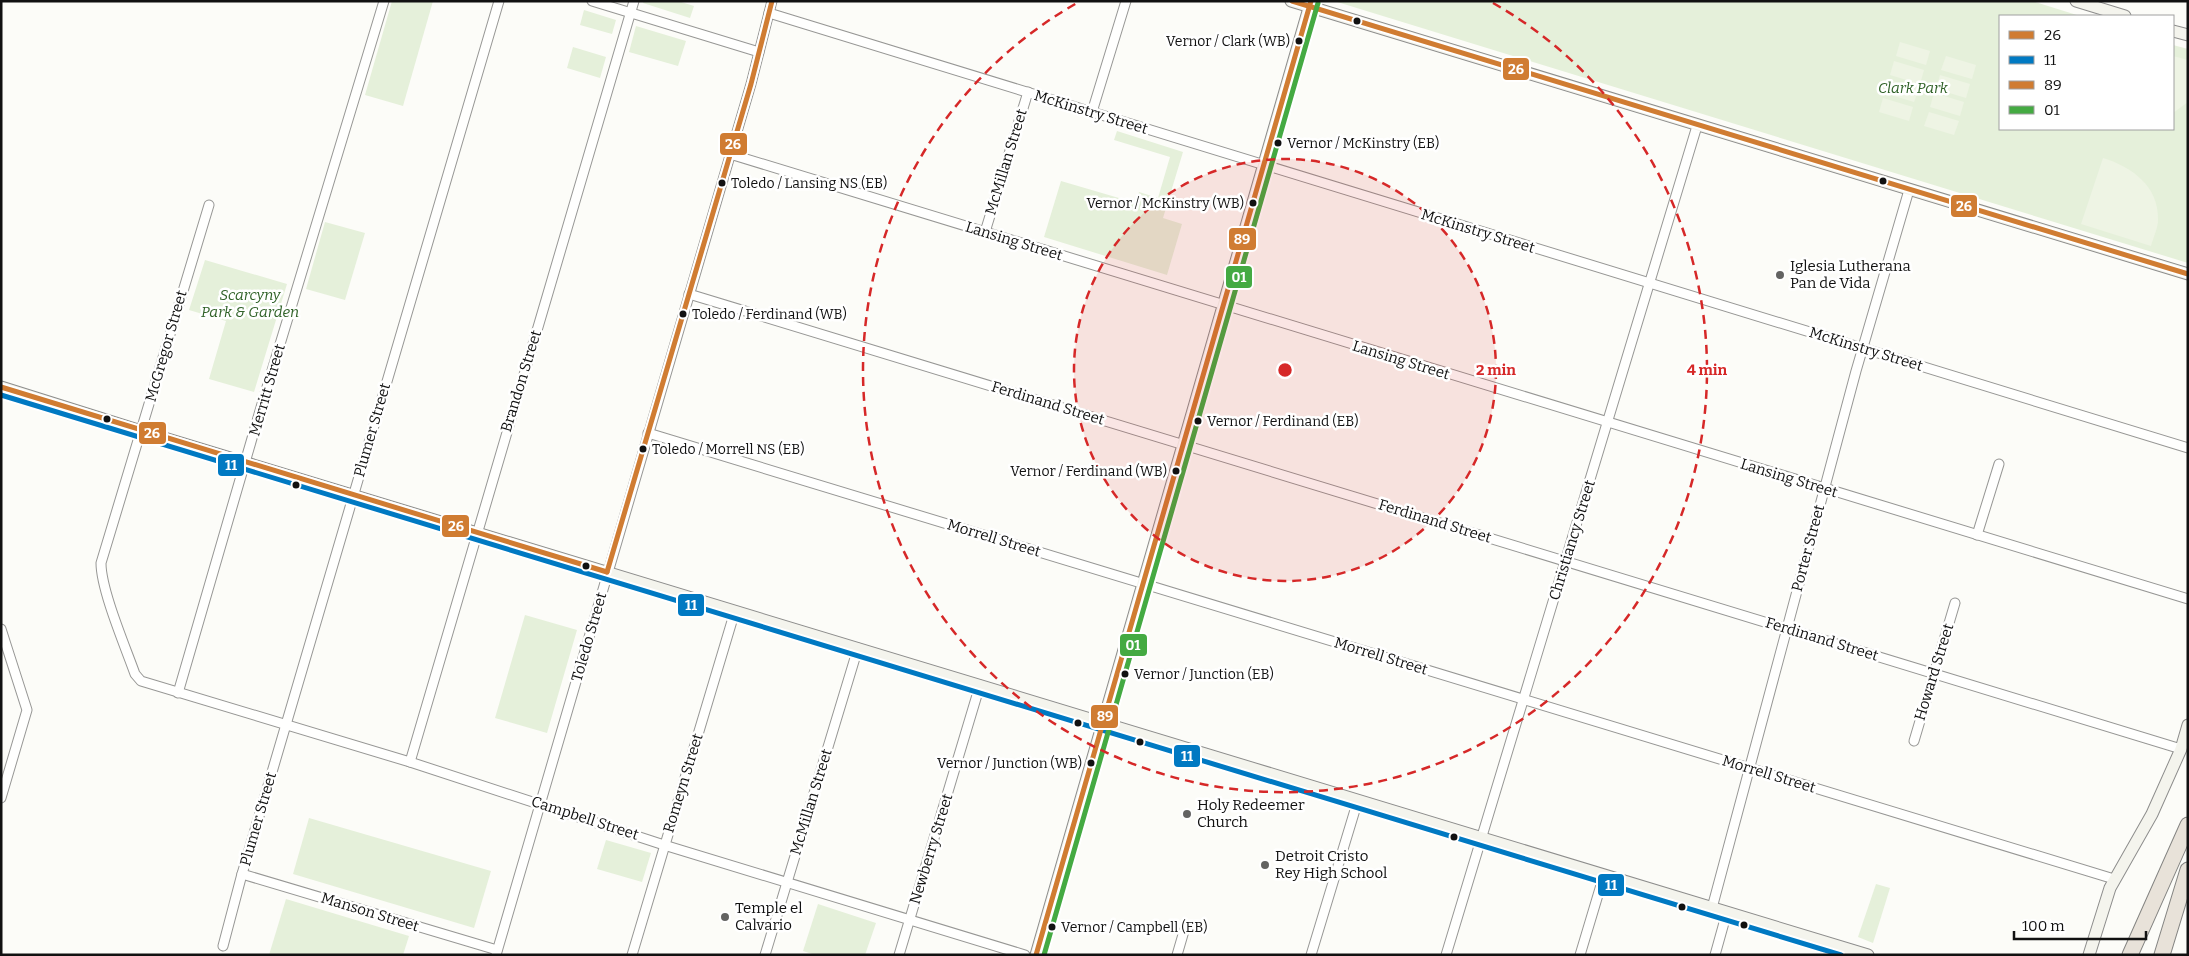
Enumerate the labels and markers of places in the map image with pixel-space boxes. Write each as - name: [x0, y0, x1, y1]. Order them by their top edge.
- unlabelled marker: [1352, 16, 1362, 26]
- place label: Vernor / Clark (WB): [1166, 33, 1290, 50]
- marker: Vernor / Clark (WB): [1294, 36, 1304, 46]
- place label: Vernor / McKinstry (EB): [1287, 135, 1439, 152]
- marker: Vernor / McKinstry (EB): [1273, 138, 1283, 148]
- place label: Toledo / Lansing NS (EB): [731, 175, 887, 192]
- unlabelled marker: [1878, 176, 1888, 186]
- marker: Toledo / Lansing NS (EB): [717, 178, 727, 188]
- place label: Vernor / McKinstry (WB): [1086, 195, 1244, 212]
- marker: Vernor / McKinstry (WB): [1248, 198, 1258, 208]
- place label: Iglesia Lutherana Pan de Vida: [1790, 257, 1911, 292]
- marker: Iglesia Lutherana Pan de Vida: [1774, 269, 1786, 281]
- place label: Toledo / Ferdinand (WB): [692, 306, 847, 323]
- marker: Toledo / Ferdinand (WB): [678, 309, 688, 319]
- centre of rings: [1276, 361, 1294, 379]
- place label: Vernor / Ferdinand (EB): [1207, 413, 1359, 430]
- unlabelled marker: [102, 414, 112, 424]
- marker: Vernor / Ferdinand (EB): [1193, 416, 1203, 426]
- place label: Toledo / Morrell NS (EB): [652, 441, 805, 458]
- marker: Toledo / Morrell NS (EB): [638, 444, 648, 454]
- place label: Vernor / Ferdinand (WB): [1010, 463, 1167, 480]
- marker: Vernor / Ferdinand (WB): [1171, 466, 1181, 476]
- unlabelled marker: [291, 480, 301, 490]
- unlabelled marker: [581, 561, 591, 571]
- place label: Vernor / Junction (EB): [1134, 666, 1274, 683]
- marker: Vernor / Junction (EB): [1120, 669, 1130, 679]
- unlabelled marker: [1073, 718, 1083, 728]
- unlabelled marker: [1135, 737, 1145, 747]
- place label: Vernor / Junction (WB): [937, 755, 1082, 772]
- marker: Vernor / Junction (WB): [1086, 758, 1096, 768]
- place label: Holy Redeemer Church: [1197, 796, 1305, 831]
- marker: Holy Redeemer Church: [1181, 808, 1193, 820]
- unlabelled marker: [1449, 832, 1459, 842]
- place label: Detroit Cristo Rey High School: [1275, 847, 1387, 882]
- marker: Detroit Cristo Rey High School: [1259, 859, 1271, 871]
- place label: Temple el Calvario: [735, 899, 803, 934]
- unlabelled marker: [1677, 902, 1687, 912]
- marker: Temple el Calvario: [719, 911, 731, 923]
- place label: Vernor / Campbell (EB): [1061, 919, 1208, 936]
- unlabelled marker: [1739, 920, 1749, 930]
- marker: Vernor / Campbell (EB): [1047, 922, 1057, 932]

